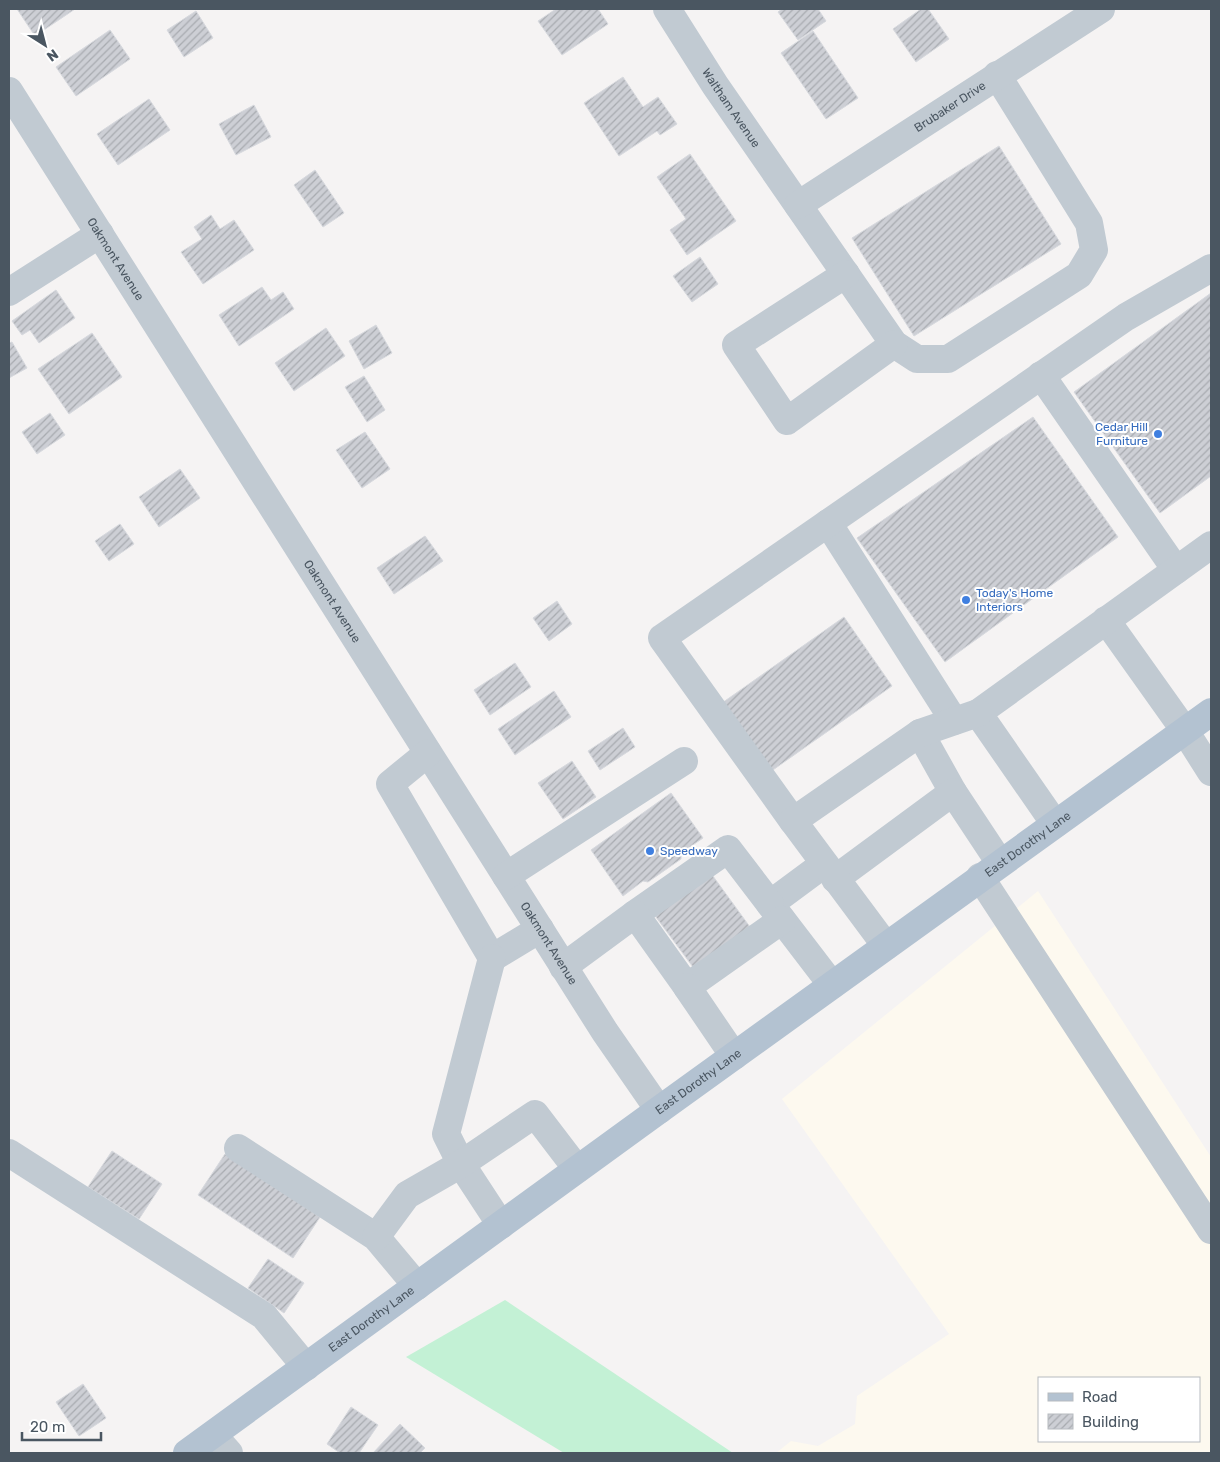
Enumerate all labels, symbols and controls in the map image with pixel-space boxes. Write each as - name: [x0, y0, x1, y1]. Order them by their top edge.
- north arrow: [20, 20, 70, 70]
- text: N: [43, 45, 61, 65]
- street label: Waltham Avenue: [699, 66, 763, 151]
- street label: Brubaker Drive: [912, 78, 989, 135]
- street label: Oakmont Avenue: [84, 215, 147, 303]
- place label: Cedar Hill Furniture: [1095, 420, 1148, 448]
- marker: Cedar Hill Furniture: [1152, 428, 1164, 440]
- street label: Oakmont Avenue: [301, 557, 364, 645]
- place label: Today's Home Interiors: [976, 586, 1053, 614]
- marker: Today's Home Interiors: [960, 594, 972, 606]
- street label: East Dorothy Lane: [982, 808, 1074, 880]
- place label: Speedway: [660, 844, 718, 858]
- marker: Speedway: [644, 845, 656, 857]
- street label: Oakmont Avenue: [518, 899, 580, 988]
- street label: East Dorothy Lane: [653, 1046, 744, 1117]
- street label: East Dorothy Lane: [326, 1283, 417, 1355]
- legend: [1038, 1377, 1200, 1442]
- text: Road: [1082, 1388, 1118, 1406]
- scale bar: [22, 1410, 101, 1442]
- text: Building: [1082, 1413, 1139, 1431]
- text: 20 m: [30, 1418, 65, 1436]

